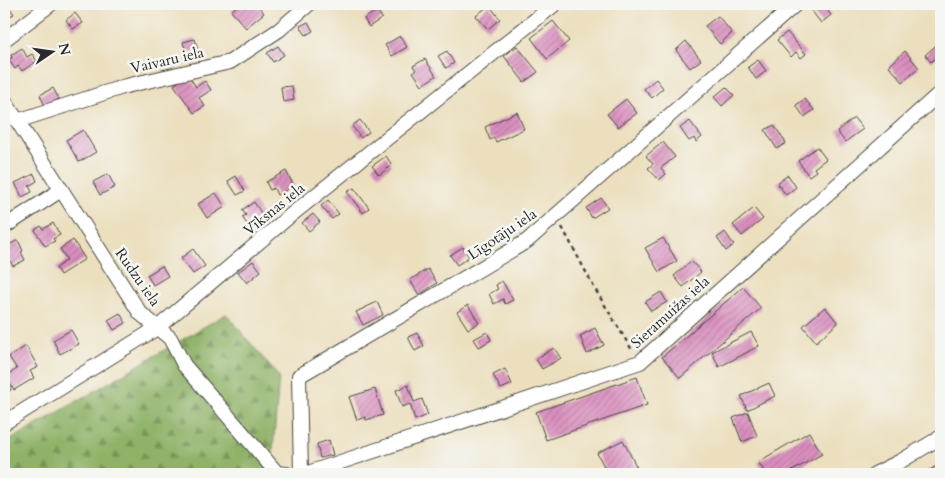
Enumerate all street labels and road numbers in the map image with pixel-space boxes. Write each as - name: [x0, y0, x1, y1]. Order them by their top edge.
- street label: Vaivaru iela: [128, 42, 206, 78]
- street label: Vīksnas iela: [239, 178, 309, 240]
- street label: Līgotāju iela: [464, 203, 541, 264]
- street label: Rudzu iela: [111, 244, 166, 311]
- street label: Sieramuižas iela: [626, 271, 714, 353]

